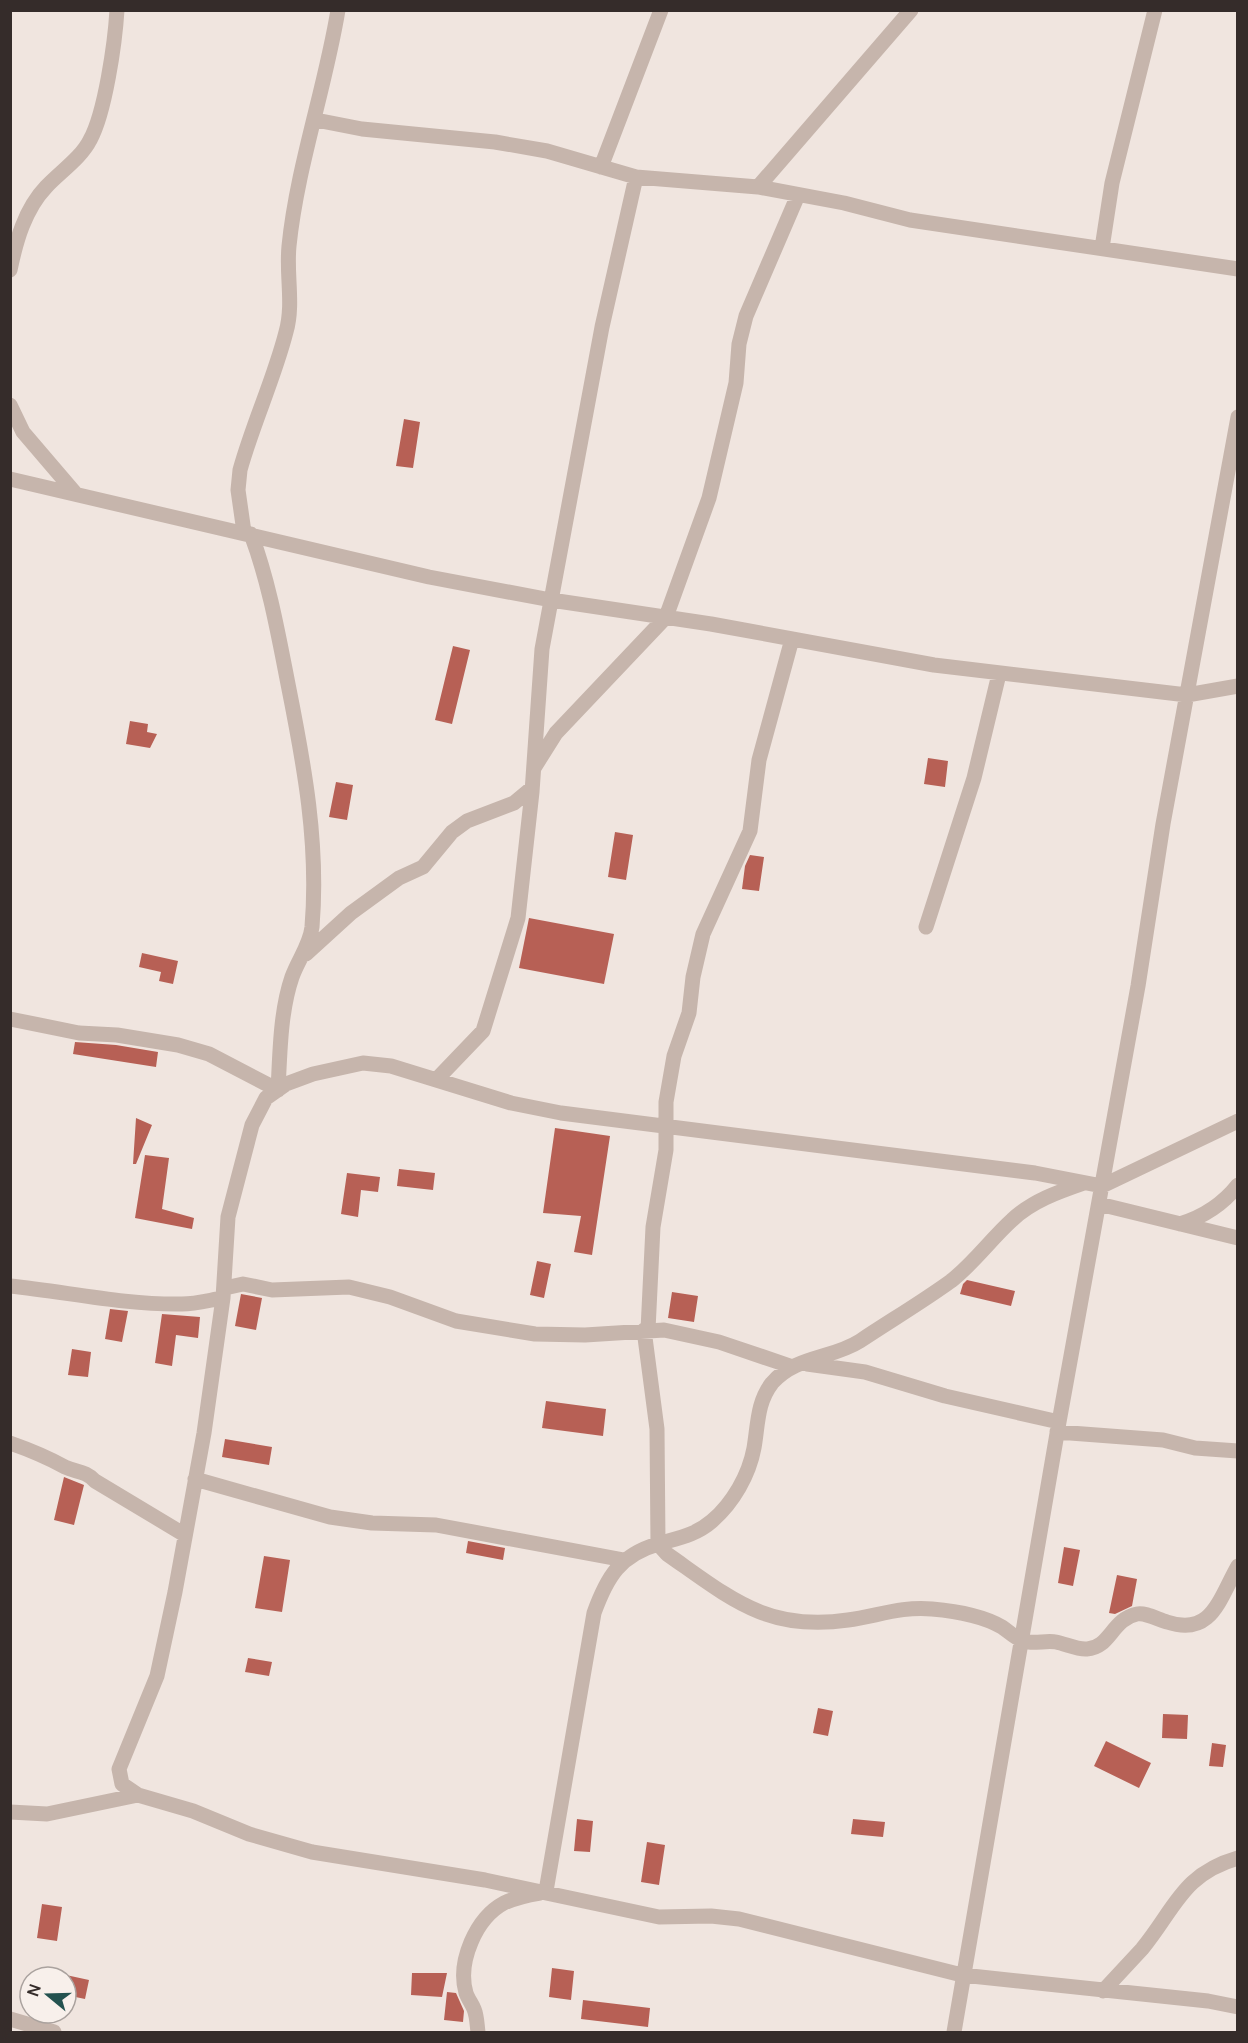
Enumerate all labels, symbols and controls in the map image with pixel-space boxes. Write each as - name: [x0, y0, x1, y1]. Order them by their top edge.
- north arrow: [18, 1965, 78, 2025]
- text: N: [22, 1981, 46, 1999]

